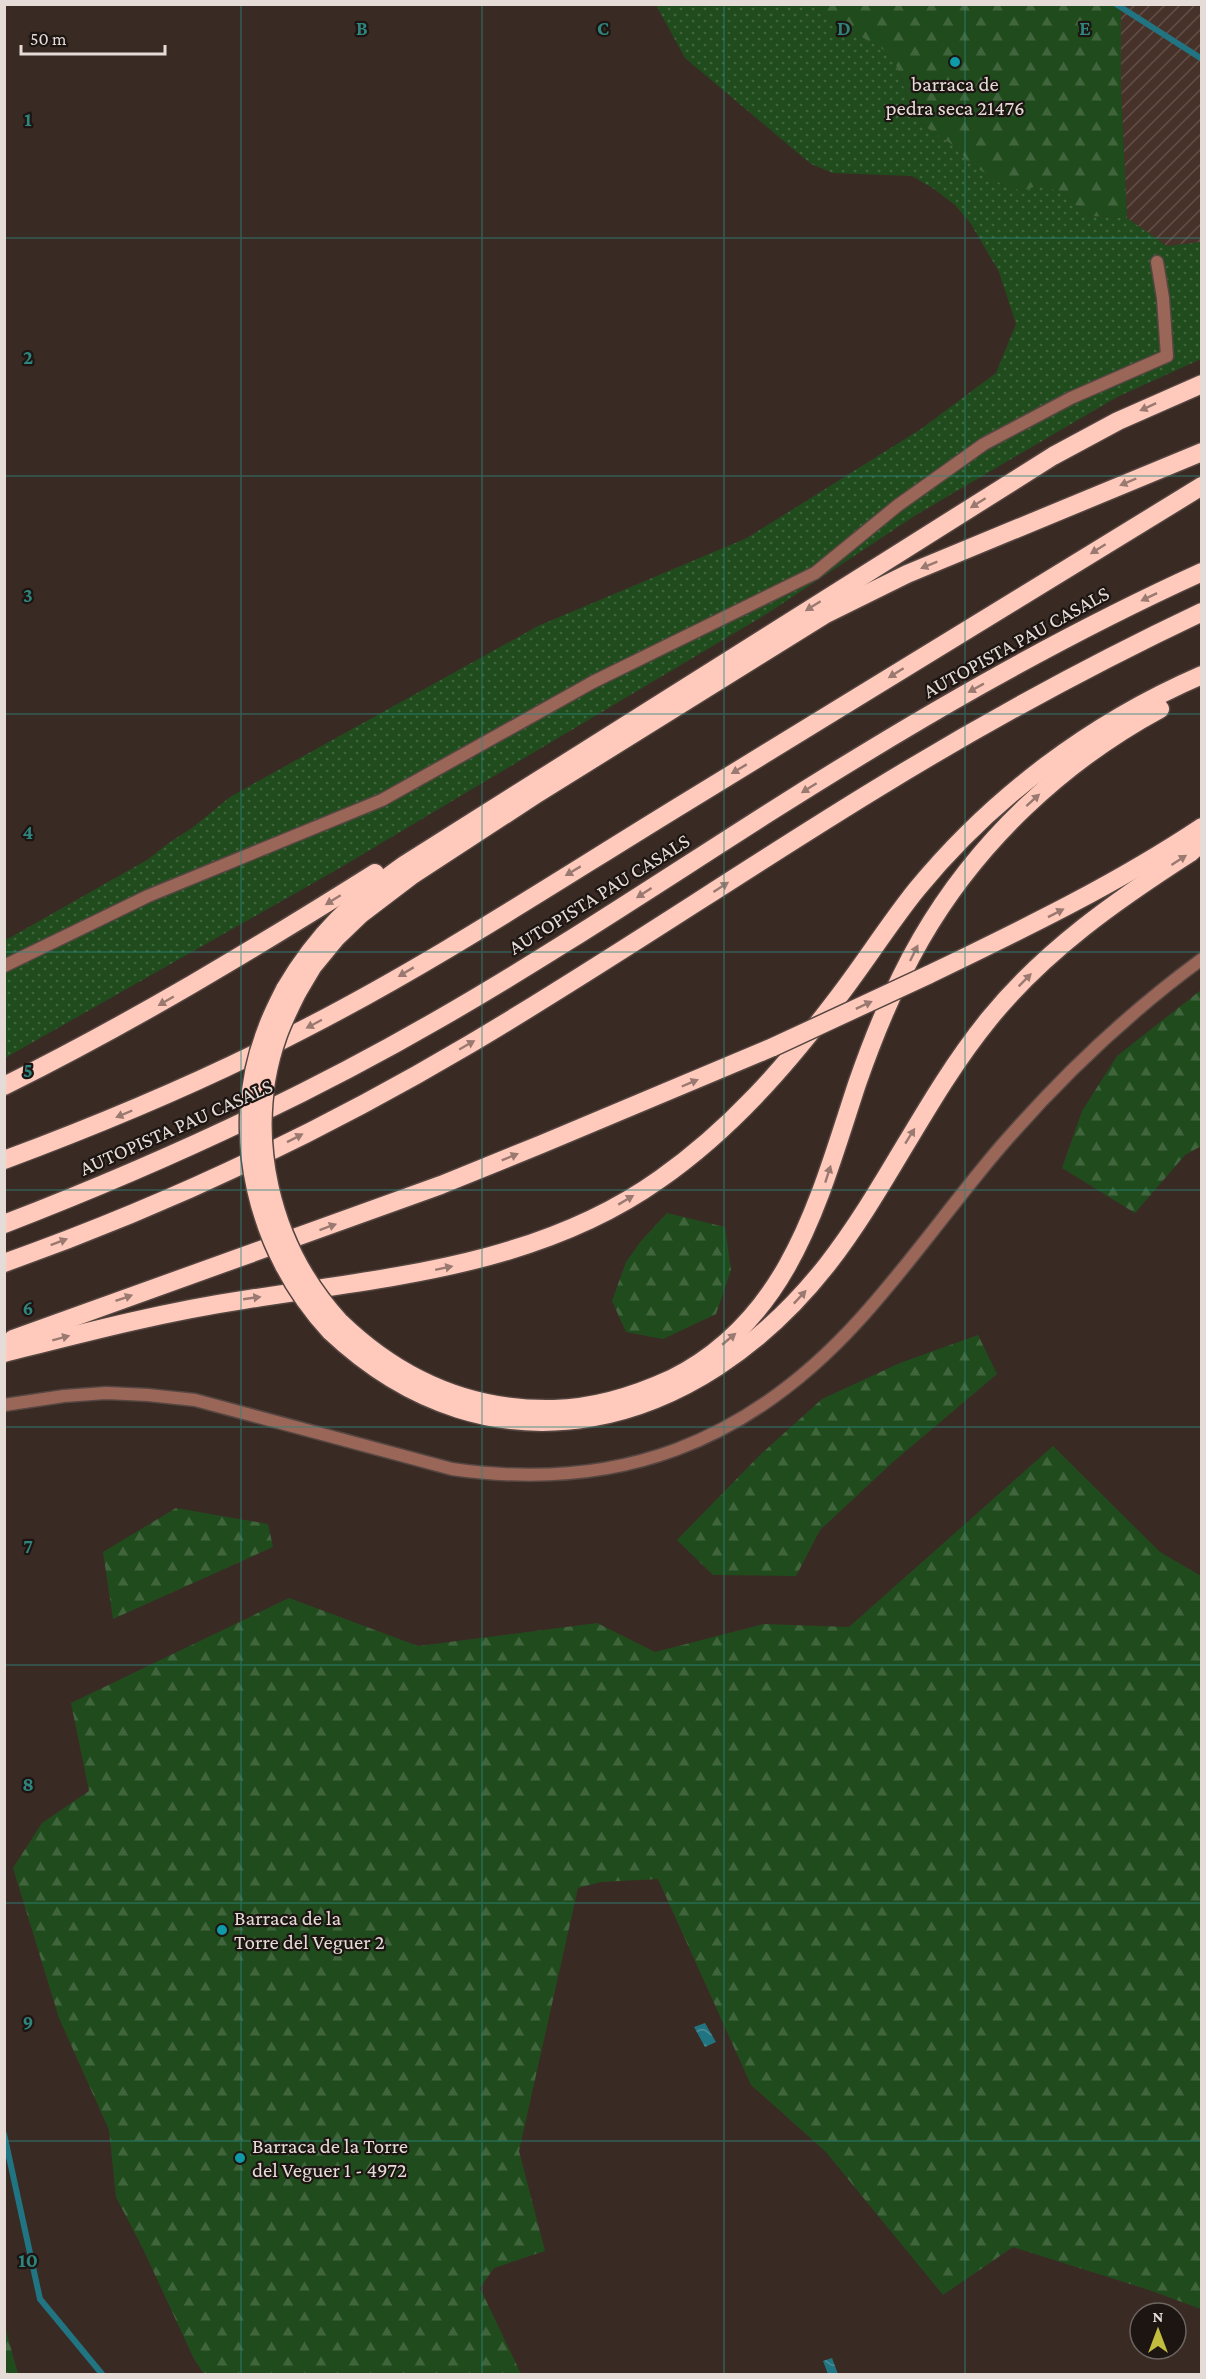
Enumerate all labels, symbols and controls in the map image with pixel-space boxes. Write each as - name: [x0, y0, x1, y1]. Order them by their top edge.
- text: B: [356, 17, 368, 39]
- text: C: [597, 17, 609, 39]
- text: D: [837, 17, 851, 39]
- text: E: [1079, 17, 1091, 39]
- scale bar: [21, 18, 165, 56]
- text: 50 m: [30, 29, 67, 49]
- marker: barraca de pedra seca 21476: [948, 55, 962, 69]
- place label: barraca de pedra seca 21476: [885, 72, 1025, 120]
- text: 1: [24, 108, 32, 130]
- text: 2: [23, 346, 33, 368]
- one-way arrow: [1138, 402, 1156, 412]
- one-way arrow: [1119, 478, 1137, 487]
- one-way arrow: [970, 497, 986, 508]
- one-way arrow: [1090, 544, 1106, 555]
- one-way arrow: [919, 560, 937, 570]
- street label: AUTOPISTA PAU CASALS: [919, 581, 1113, 703]
- text: 3: [23, 584, 33, 606]
- one-way arrow: [1140, 592, 1157, 601]
- one-way arrow: [805, 600, 821, 611]
- one-way arrow: [888, 668, 904, 679]
- one-way arrow: [967, 683, 984, 693]
- one-way arrow: [731, 764, 747, 775]
- one-way arrow: [801, 783, 817, 794]
- one-way arrow: [1025, 793, 1040, 807]
- text: 4: [23, 821, 34, 843]
- street label: AUTOPISTA PAU CASALS: [504, 828, 694, 960]
- one-way arrow: [1170, 855, 1187, 866]
- one-way arrow: [565, 866, 581, 877]
- one-way arrow: [713, 881, 730, 892]
- one-way arrow: [636, 887, 653, 898]
- one-way arrow: [324, 894, 341, 905]
- one-way arrow: [1047, 908, 1064, 917]
- one-way arrow: [909, 945, 918, 962]
- one-way arrow: [397, 967, 414, 977]
- one-way arrow: [1017, 973, 1031, 987]
- one-way arrow: [157, 996, 174, 1006]
- one-way arrow: [855, 1000, 872, 1009]
- one-way arrow: [305, 1019, 322, 1029]
- one-way arrow: [459, 1040, 475, 1051]
- text: 5: [23, 1059, 33, 1081]
- street label: AUTOPISTA PAU CASALS: [76, 1073, 276, 1180]
- one-way arrow: [682, 1078, 699, 1087]
- one-way arrow: [116, 1109, 133, 1118]
- one-way arrow: [904, 1128, 915, 1145]
- one-way arrow: [287, 1133, 304, 1143]
- one-way arrow: [501, 1152, 519, 1161]
- one-way arrow: [824, 1165, 833, 1183]
- one-way arrow: [618, 1194, 634, 1205]
- one-way arrow: [319, 1221, 337, 1231]
- one-way arrow: [50, 1237, 68, 1246]
- one-way arrow: [435, 1263, 454, 1272]
- one-way arrow: [793, 1290, 806, 1305]
- one-way arrow: [115, 1293, 133, 1303]
- one-way arrow: [242, 1294, 261, 1303]
- text: 6: [23, 1297, 33, 1319]
- one-way arrow: [52, 1333, 70, 1343]
- one-way arrow: [721, 1333, 736, 1346]
- text: 7: [23, 1535, 33, 1557]
- text: 8: [22, 1773, 34, 1795]
- place label: Barraca de la Torre del Veguer 2: [234, 1906, 385, 1954]
- marker: Barraca de la Torre del Veguer 2: [215, 1923, 229, 1937]
- text: 9: [23, 2011, 33, 2033]
- place label: Barraca de la Torre del Veguer 1 - 4972: [252, 2134, 408, 2182]
- marker: Barraca de la Torre del Veguer 1 - 4972: [233, 2151, 247, 2165]
- text: 10: [18, 2249, 38, 2271]
- north arrow: [1128, 2301, 1188, 2361]
- text: N: [1153, 2308, 1164, 2325]

